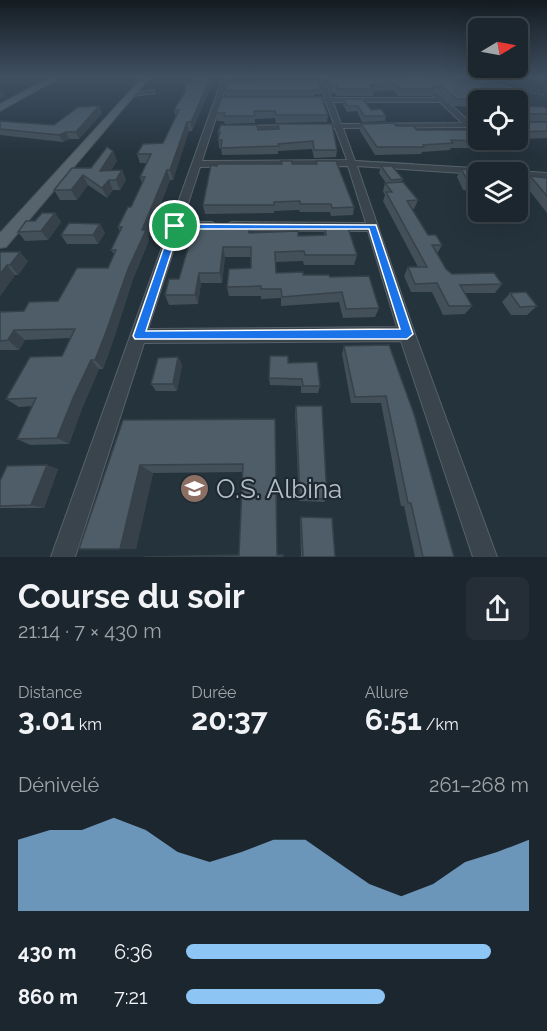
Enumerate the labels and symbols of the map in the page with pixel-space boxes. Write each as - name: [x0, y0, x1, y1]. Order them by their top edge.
- north arrow: [468, 18, 528, 78]
- pin: [149, 200, 200, 251]
- school or university icon: O.S. Albina: [179, 473, 211, 505]
- place label: O.S. Albina: [216, 474, 342, 504]

